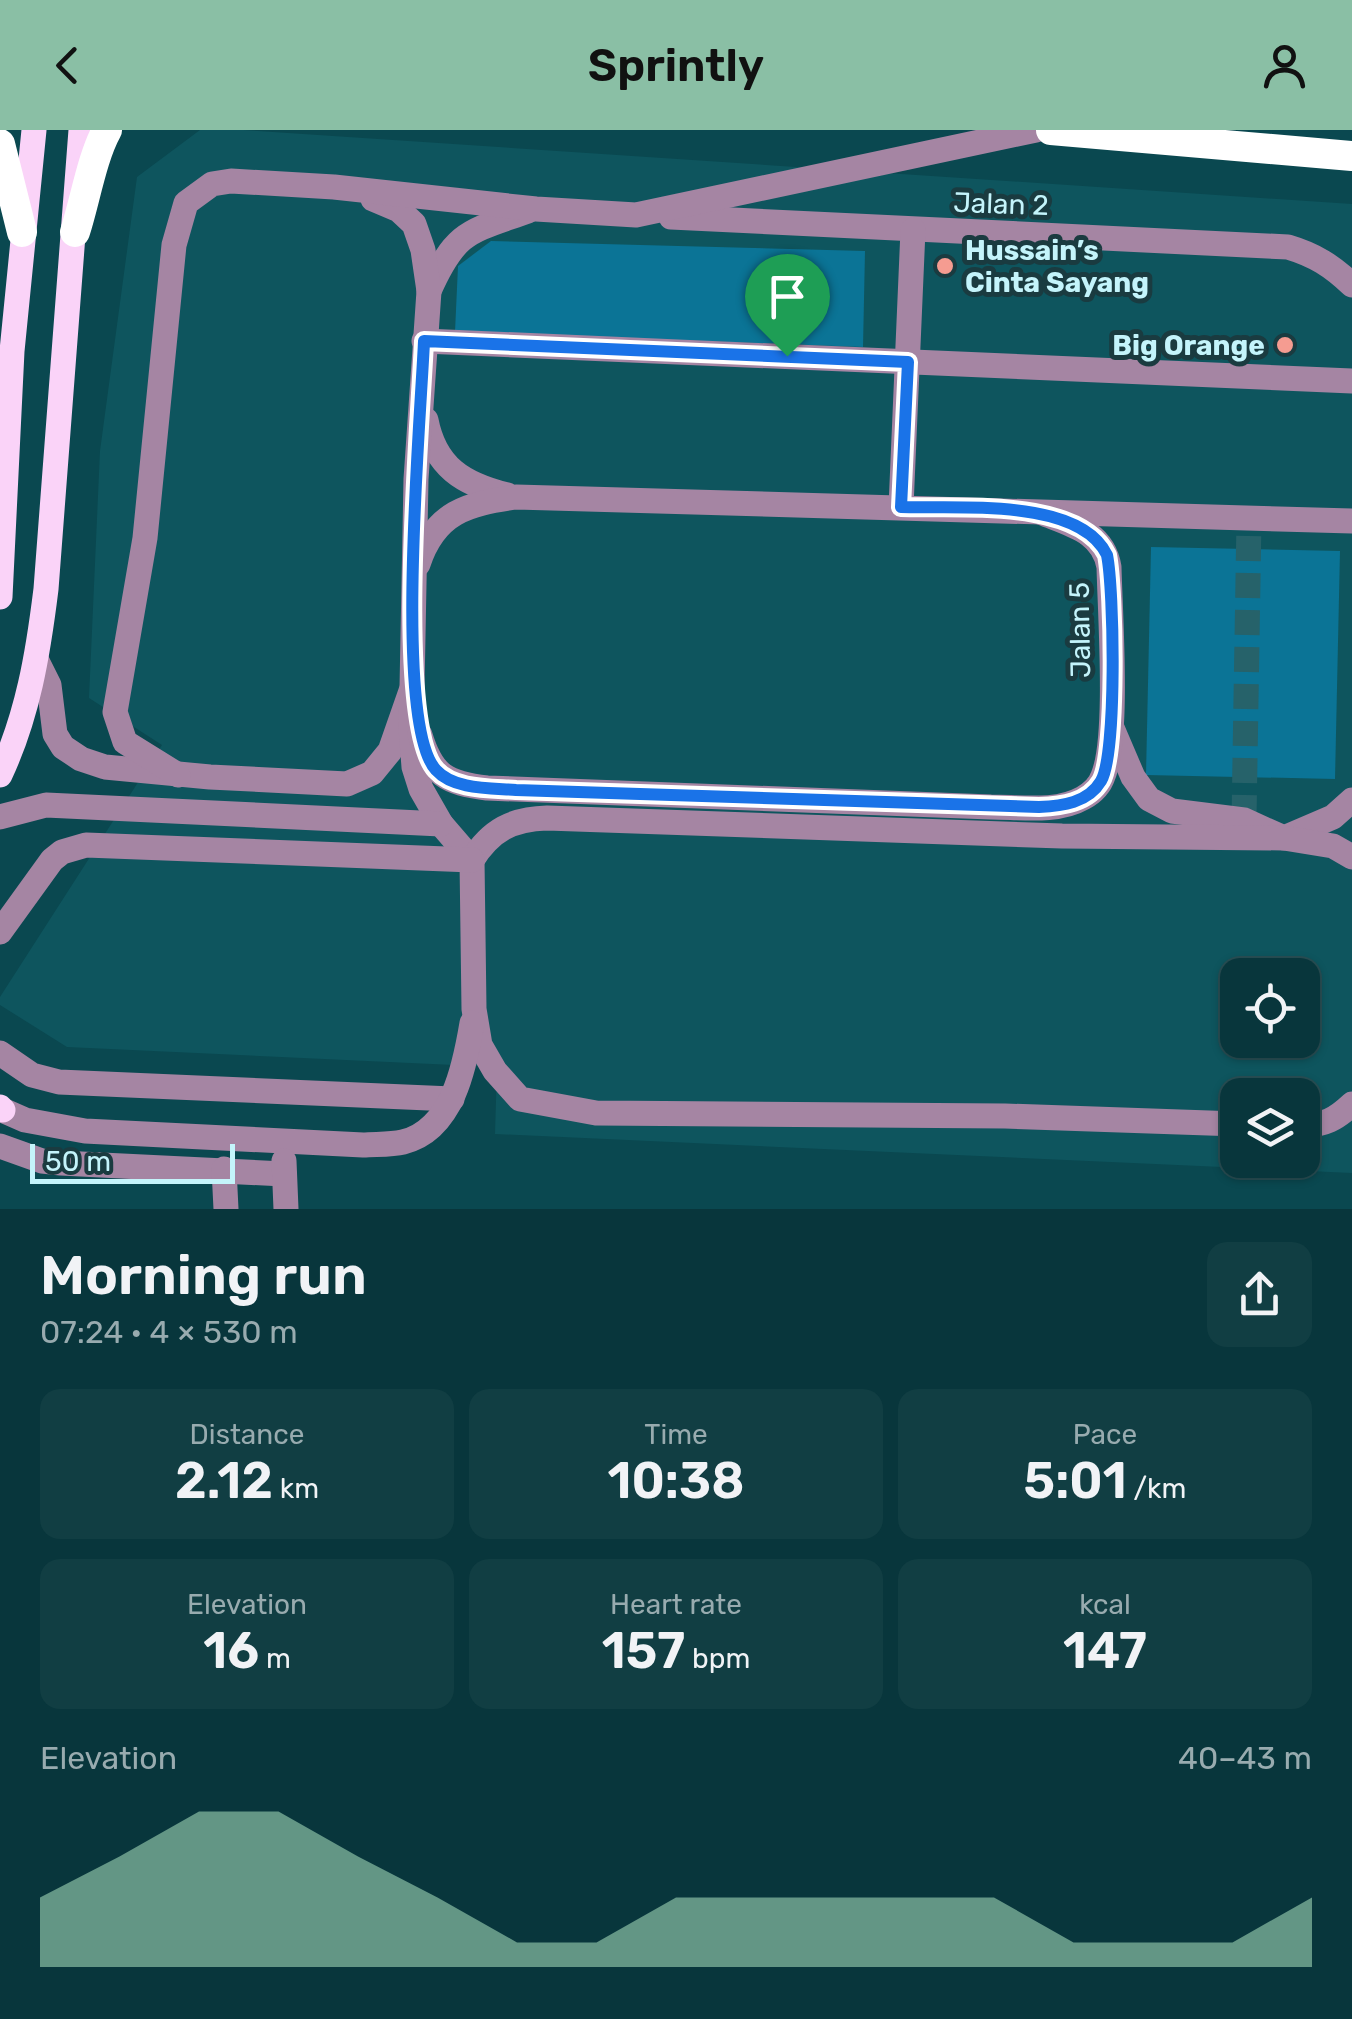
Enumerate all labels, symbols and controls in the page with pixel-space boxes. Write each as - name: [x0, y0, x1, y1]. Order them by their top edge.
- icon: back: [40, 38, 95, 93]
- icon: person: [1257, 38, 1312, 93]
- text: Sprintly: [588, 39, 764, 92]
- street label: Jalan 2: [953, 186, 1049, 222]
- place label: Hussain’s Cinta Sayang: [965, 234, 1149, 299]
- pin: [745, 254, 830, 357]
- marker: Hussain’s Cinta Sayang: [934, 255, 956, 277]
- icon: arrive: [760, 269, 815, 324]
- place label: Big Orange: [1112, 329, 1265, 362]
- marker: Big Orange: [1274, 334, 1296, 356]
- street label: Jalan 5: [1063, 582, 1097, 678]
- map controls: [1220, 958, 1320, 1178]
- button: locate: [1220, 958, 1320, 1058]
- button: layers: [1220, 1078, 1320, 1178]
- scale bar: [30, 1139, 235, 1184]
- text: 50 m: [45, 1145, 111, 1178]
- button: share: [1207, 1242, 1312, 1347]
- text: Morning run: [40, 1243, 367, 1308]
- text: 07:24 · 4 × 530 m: [40, 1313, 298, 1351]
- text: Distance: [190, 1418, 304, 1451]
- text: Time: [644, 1418, 708, 1451]
- text: Pace: [1073, 1418, 1137, 1451]
- text: 2.12: [175, 1451, 273, 1511]
- text: 10:38: [608, 1451, 745, 1511]
- text: 5:01: [1024, 1451, 1127, 1511]
- text: km: [273, 1472, 319, 1505]
- text: /km: [1127, 1472, 1186, 1505]
- text: Elevation: [187, 1588, 307, 1621]
- text: Heart rate: [610, 1588, 742, 1621]
- text: kcal: [1079, 1588, 1131, 1621]
- text: 16: [203, 1621, 259, 1681]
- text: 157: [602, 1621, 685, 1681]
- text: 147: [1063, 1621, 1147, 1681]
- text: m: [259, 1642, 291, 1675]
- text: bpm: [685, 1642, 750, 1675]
- text: Elevation: [40, 1739, 177, 1777]
- text: 40–43 m: [1178, 1739, 1312, 1777]

